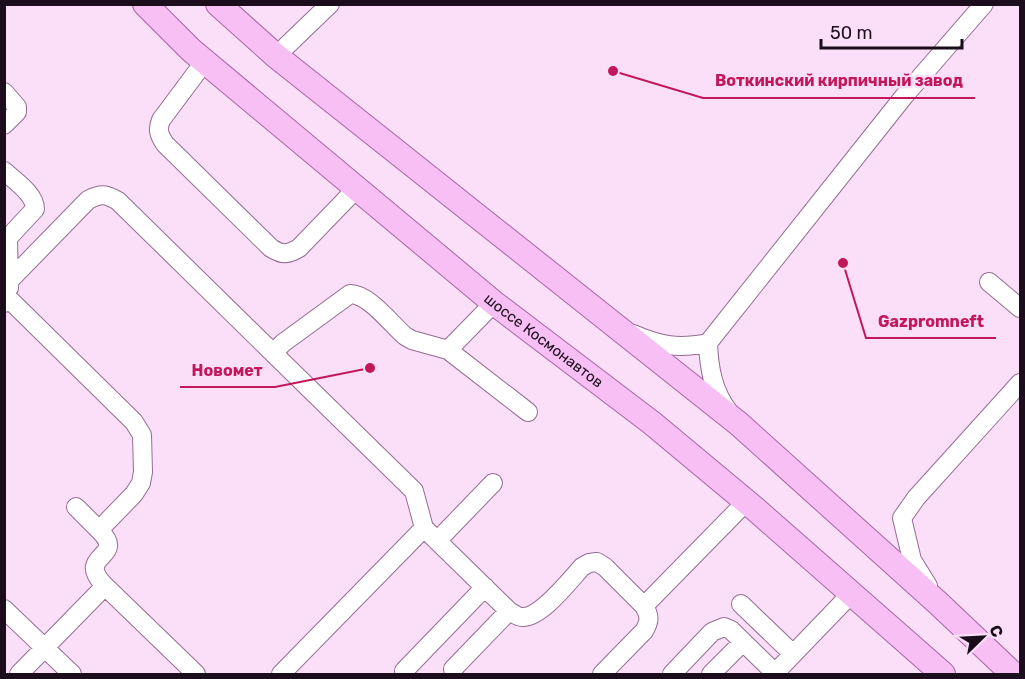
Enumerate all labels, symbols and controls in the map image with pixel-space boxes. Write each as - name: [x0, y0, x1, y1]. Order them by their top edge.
- scale bar: [821, 12, 962, 50]
- text: 50 m: [830, 22, 873, 44]
- callout: Воткинский кирпичный завод: [703, 64, 975, 98]
- text: Воткинский кирпичный завод: [715, 71, 964, 90]
- street label: шоссе Космонавтов: [480, 290, 607, 392]
- callout: Gazpromneft: [866, 304, 996, 338]
- text: Gazpromneft: [878, 312, 984, 331]
- callout: Новомет: [180, 353, 275, 387]
- text: Новомет: [191, 361, 263, 380]
- north arrow: [953, 607, 1013, 667]
- text: С: [985, 622, 1007, 640]

